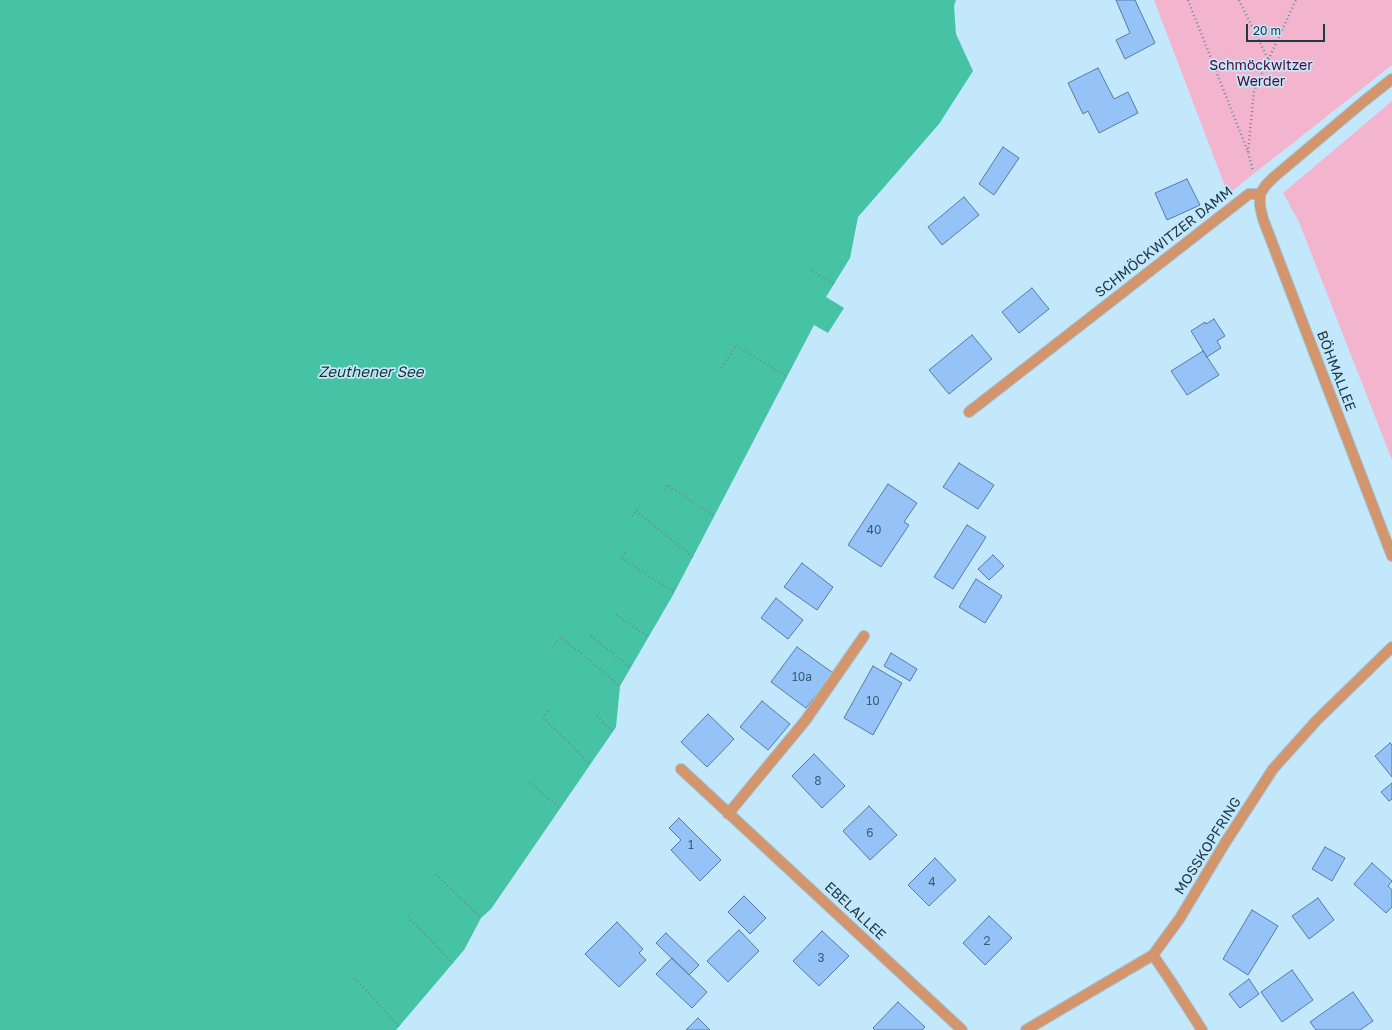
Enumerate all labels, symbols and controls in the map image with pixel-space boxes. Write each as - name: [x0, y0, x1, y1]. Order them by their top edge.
- scale bar: [1248, 16, 1327, 42]
- text: 20 m: [1253, 23, 1281, 38]
- park label: Schmöckwitzer Werder: [1209, 58, 1313, 90]
- street label: SCHMÖCKWITZER DAMM: [1092, 183, 1236, 301]
- street label: BÖHMALLEE: [1313, 328, 1359, 414]
- water label: Zeuthener See: [319, 363, 423, 381]
- house number: 40: [867, 523, 881, 537]
- house number: 10a: [792, 670, 812, 684]
- house number: 10: [866, 694, 880, 708]
- house number: 8: [814, 774, 822, 788]
- street label: MOSSKOPFRING: [1171, 794, 1245, 898]
- house number: 6: [866, 826, 874, 840]
- house number: 1: [688, 838, 694, 852]
- house number: 4: [928, 875, 936, 889]
- street label: EBELALLEE: [821, 879, 889, 943]
- house number: 2: [984, 934, 990, 948]
- house number: 3: [817, 951, 825, 965]

